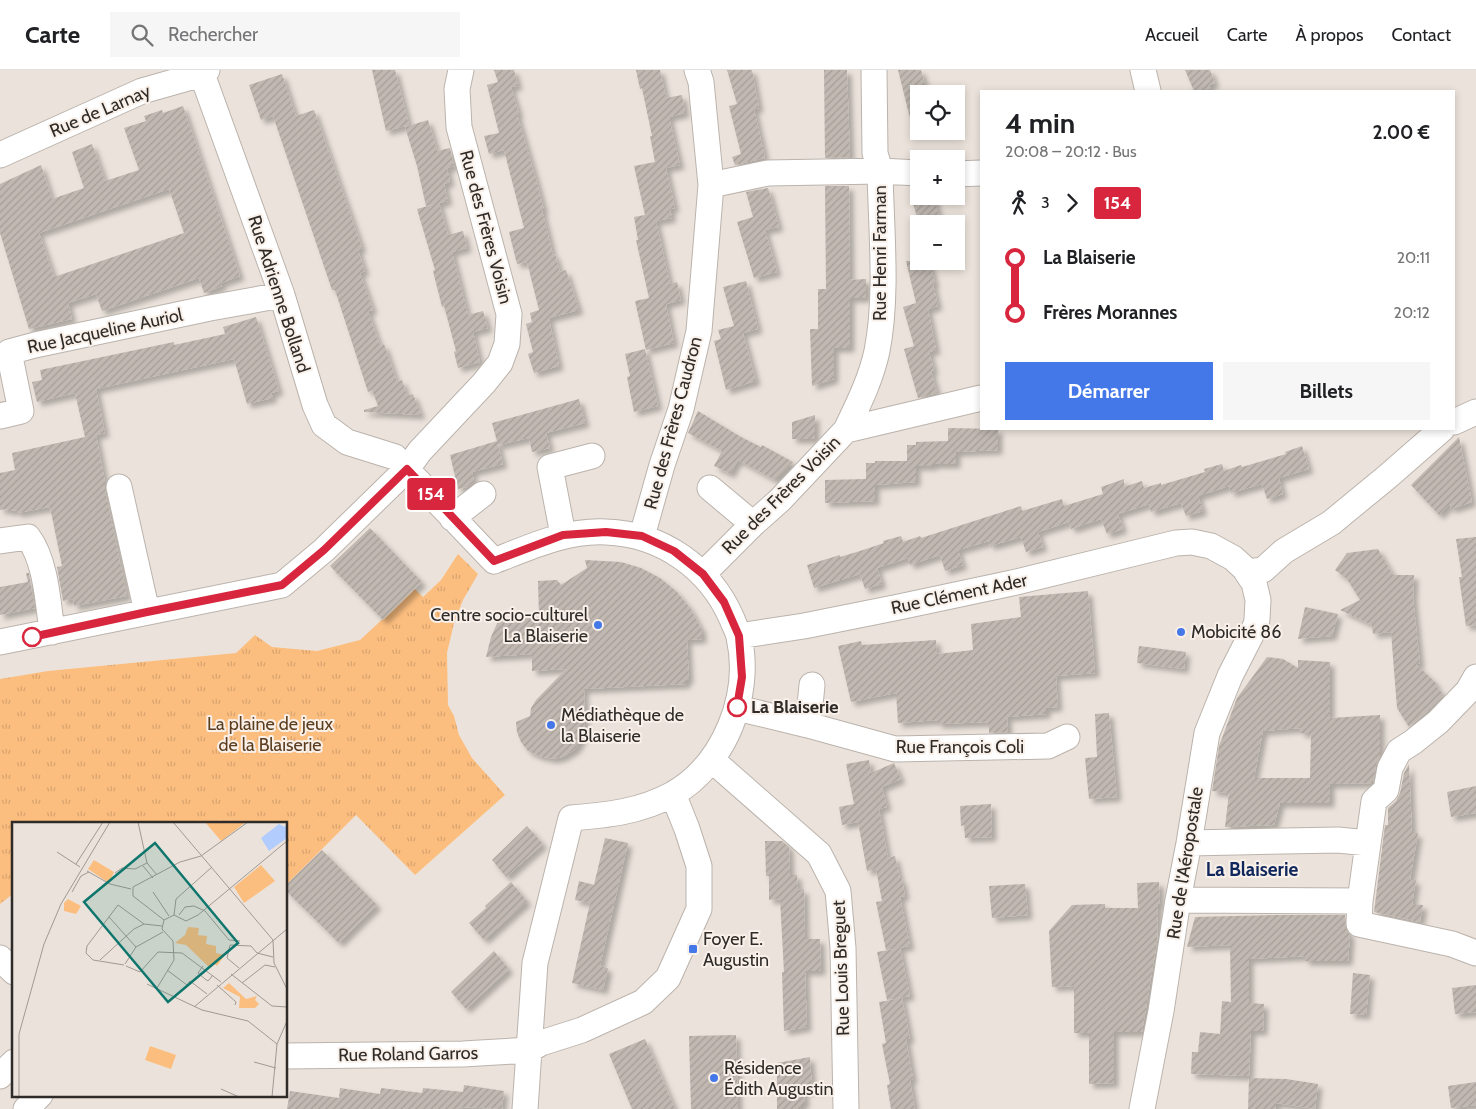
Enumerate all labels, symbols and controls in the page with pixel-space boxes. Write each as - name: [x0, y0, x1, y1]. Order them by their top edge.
- search box: [110, 12, 460, 57]
- text: Carte: [25, 20, 80, 49]
- icon: search: [128, 21, 156, 49]
- text: Rechercher: [168, 23, 258, 46]
- text: Accueil: [1145, 24, 1199, 46]
- text: Carte: [1227, 24, 1267, 46]
- text: À propos: [1295, 24, 1363, 46]
- text: Contact: [1391, 24, 1451, 46]
- street label: Rue de Larnay: [46, 80, 154, 142]
- map controls: [910, 85, 965, 270]
- button: locate: [910, 85, 965, 140]
- text: 4 min: [1005, 106, 1075, 140]
- text: 2.00 €: [1373, 121, 1430, 144]
- text: 20:08 – 20:12 · Bus: [1005, 142, 1137, 161]
- street label: Rue des Frères Voisin: [455, 148, 517, 306]
- button: +: [910, 150, 965, 205]
- street label: Rue Henri Farman: [869, 185, 891, 321]
- icon: walk: [1005, 189, 1033, 217]
- icon: forward: [1058, 189, 1086, 217]
- text: 154: [1104, 192, 1131, 214]
- text: 3: [1041, 193, 1050, 212]
- street label: Rue Adrienne Bolland: [243, 213, 315, 375]
- button: −: [910, 215, 965, 270]
- text: La Blaiserie: [1043, 246, 1135, 269]
- text: 20:11: [1397, 248, 1430, 267]
- text: Frères Morannes: [1043, 301, 1177, 324]
- text: 20:12: [1394, 303, 1430, 322]
- street label: Rue Jacqueline Auriol: [25, 304, 186, 358]
- street label: Rue des Frères Caudron: [639, 334, 707, 512]
- button: Démarrer: [1005, 362, 1213, 420]
- button: Billets: [1223, 362, 1430, 420]
- street label: Rue des Frères Voisin: [717, 431, 845, 559]
- line badge: 154: [402, 478, 460, 510]
- text: 154: [417, 483, 445, 505]
- street label: Rue Clément Ader: [889, 569, 1029, 619]
- place label: Centre socio-culturel La Blaiserie: [430, 604, 589, 647]
- marker: Centre socio-culturel La Blaiserie: [592, 619, 604, 631]
- place label: Mobicité 86: [1191, 621, 1282, 643]
- marker: Mobicité 86: [1175, 626, 1187, 638]
- unlabelled marker: [22, 627, 42, 647]
- place label: La Blaiserie: [751, 696, 839, 718]
- marker: La Blaiserie: [727, 697, 747, 717]
- place label: Médiathèque de la Blaiserie: [561, 704, 684, 747]
- park label: La plaine de jeux de la Blaiserie: [207, 713, 333, 756]
- marker: Médiathèque de la Blaiserie: [545, 719, 557, 731]
- street label: Rue François Coli: [896, 736, 1024, 758]
- street label: Rue de l'Aéropostale: [1162, 785, 1208, 941]
- inset map: [12, 822, 288, 1096]
- district label: La Blaiserie: [1206, 858, 1298, 881]
- street label: Rue Louis Breguet: [828, 900, 854, 1036]
- place label: Foyer E. Augustin: [703, 928, 769, 971]
- marker: Foyer E. Augustin: [687, 943, 699, 955]
- street label: Rue Roland Garros: [338, 1042, 478, 1066]
- place label: Résidence Édith Augustin: [724, 1057, 833, 1100]
- marker: Résidence Édith Augustin: [708, 1072, 720, 1084]

